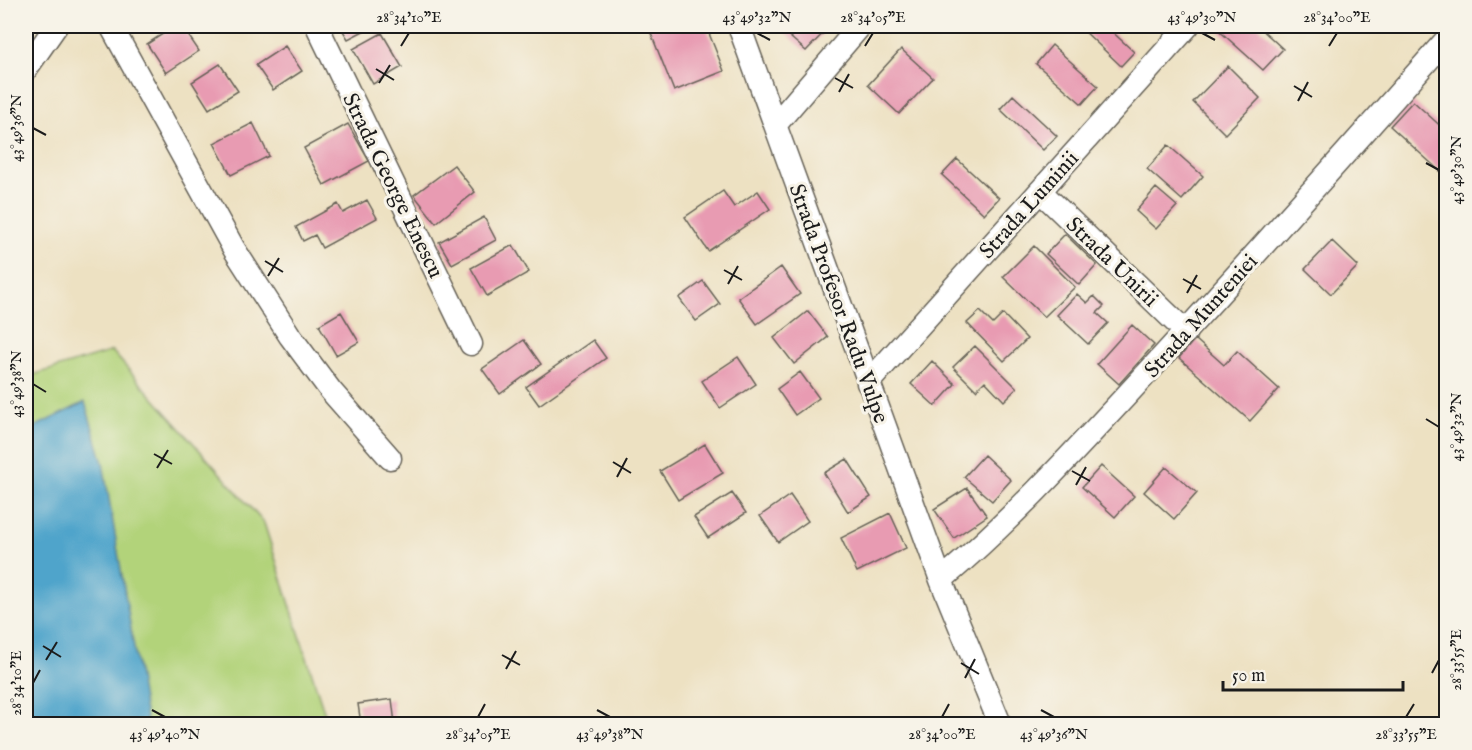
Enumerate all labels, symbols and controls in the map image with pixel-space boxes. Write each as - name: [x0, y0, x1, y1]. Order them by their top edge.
- text: 28°34'10"E: [376, 8, 442, 27]
- text: 43°49'32"N: [723, 8, 791, 27]
- text: 28°34'05"E: [840, 8, 906, 27]
- text: 43°49'30"N: [1167, 8, 1237, 27]
- text: 28°34'00"E: [1303, 8, 1371, 27]
- street label: Strada George Enescu: [335, 89, 449, 283]
- text: 43°49'36"N: [7, 94, 26, 162]
- text: 43°49'30"N: [1447, 135, 1466, 205]
- street label: Strada Luminii: [974, 145, 1085, 265]
- street label: Strada Profesor Radu Vulpe: [782, 180, 895, 427]
- street label: Strada Unirii: [1059, 211, 1164, 314]
- street label: Strada Munteniei: [1139, 249, 1265, 384]
- text: 43°49'38"N: [7, 350, 26, 418]
- text: 43°49'32"N: [1447, 393, 1466, 461]
- text: 28°33'55"E: [1447, 629, 1466, 691]
- text: 28°34'10"E: [7, 650, 26, 716]
- scale bar: [1223, 654, 1403, 692]
- text: 50 m: [1232, 665, 1265, 688]
- text: 43°49'40"N: [130, 725, 200, 744]
- text: 28°34'05"E: [445, 725, 511, 744]
- text: 43°49'38"N: [576, 725, 644, 744]
- text: 28°34'00"E: [908, 725, 976, 744]
- text: 43°49'36"N: [1020, 725, 1088, 744]
- text: 28°33'55"E: [1375, 725, 1437, 744]

